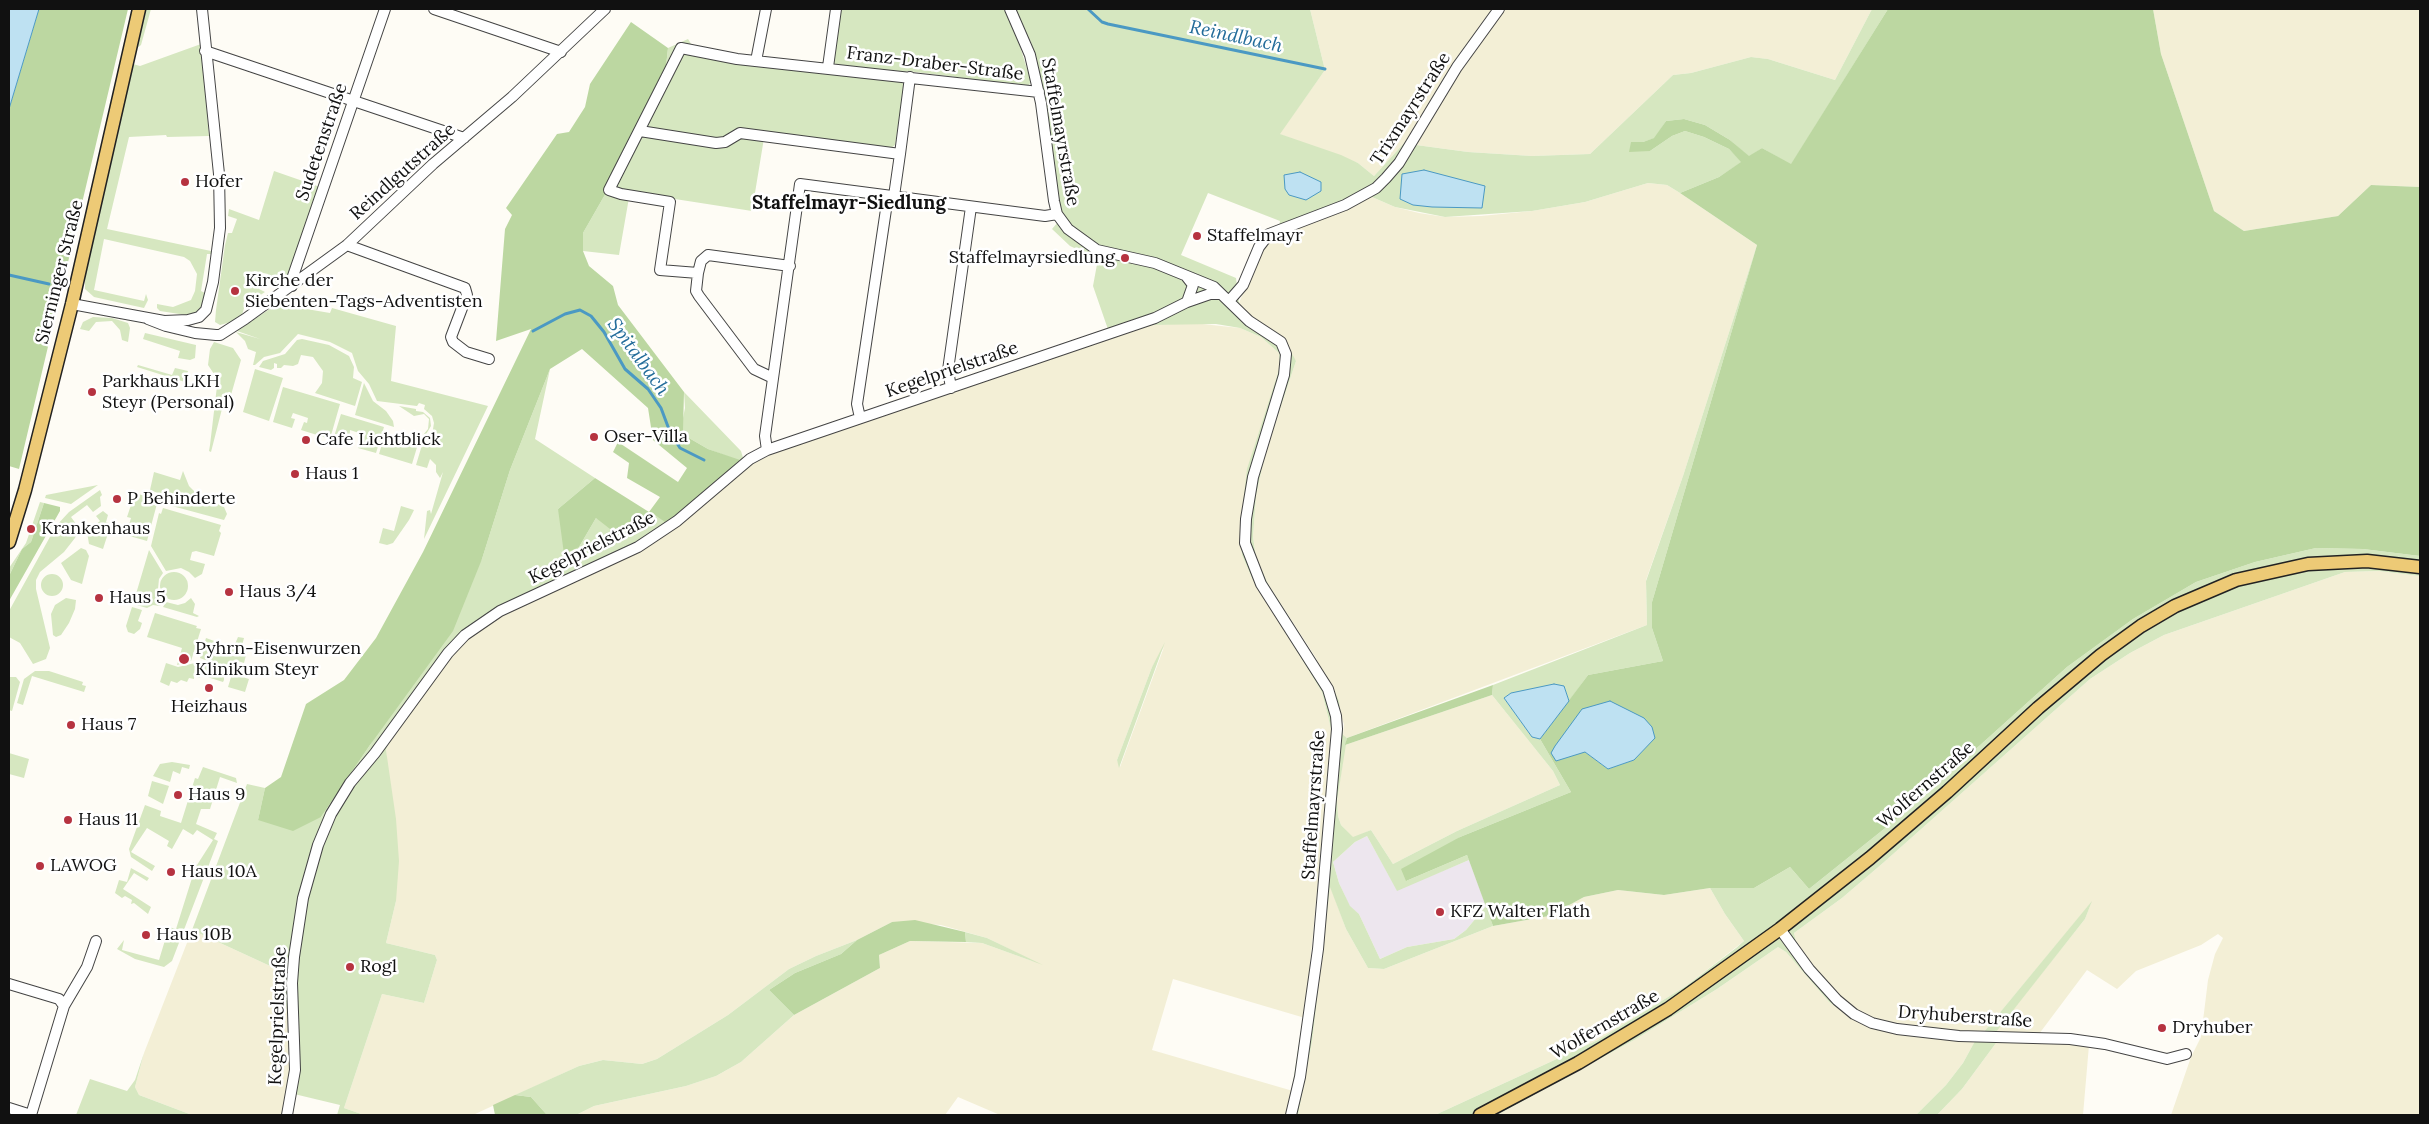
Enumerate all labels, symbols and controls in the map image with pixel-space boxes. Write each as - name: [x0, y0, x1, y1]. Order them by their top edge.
- water label: Reindlbach: [1187, 16, 1285, 58]
- street label: Franz-Draber-Straße: [845, 42, 1025, 86]
- street label: Trixmayrstraße: [1366, 48, 1456, 170]
- street label: Staffelmayrstraße: [1036, 56, 1084, 208]
- street label: Sudetenstraße: [292, 80, 352, 204]
- street label: Reindlgutstraße: [346, 119, 460, 225]
- place label: Hofer: [195, 171, 243, 193]
- marker: Hofer: [179, 176, 191, 188]
- district label: Staffelmayr-Siedlung: [752, 193, 946, 215]
- street label: Sierninger Straße: [32, 198, 88, 346]
- place label: Staffelmayr: [1207, 225, 1303, 247]
- marker: Staffelmayr: [1191, 230, 1203, 242]
- place label: Staffelmayrsiedlung: [949, 247, 1115, 269]
- marker: Staffelmayrsiedlung: [1119, 252, 1131, 264]
- place label: Kirche der Siebenten-Tags-Adventisten: [245, 270, 483, 312]
- marker: Kirche der Siebenten-Tags-Adventisten: [229, 285, 241, 297]
- water label: Spitalbach: [602, 314, 674, 400]
- street label: Kegelprielstraße: [883, 337, 1021, 403]
- place label: Parkhaus LKH Steyr (Personal): [102, 371, 234, 414]
- marker: Parkhaus LKH Steyr (Personal): [86, 386, 98, 398]
- place label: Oser-Villa: [604, 426, 688, 448]
- place label: Cafe Lichtblick: [316, 429, 441, 451]
- marker: Oser-Villa: [588, 431, 600, 443]
- marker: Cafe Lichtblick: [300, 434, 312, 446]
- place label: Haus 1: [305, 463, 358, 485]
- marker: Haus 1: [289, 468, 301, 480]
- place label: P Behinderte: [127, 488, 236, 510]
- marker: P Behinderte: [111, 493, 123, 505]
- street label: Kegelprielstraße: [525, 507, 659, 589]
- place label: Krankenhaus: [41, 518, 150, 540]
- marker: Krankenhaus: [25, 523, 37, 535]
- place label: Haus 3/4: [239, 581, 317, 603]
- marker: Haus 3/4: [223, 586, 235, 598]
- place label: Haus 5: [109, 587, 166, 609]
- marker: Haus 5: [93, 592, 105, 604]
- place label: Pyhrn-Eisenwurzen Klinikum Steyr: [195, 638, 361, 681]
- marker: Pyhrn-Eisenwurzen Klinikum Steyr: [177, 652, 191, 666]
- marker: Heizhaus: [203, 682, 215, 694]
- place label: Heizhaus: [171, 696, 247, 718]
- place label: Haus 7: [81, 714, 136, 736]
- marker: Haus 7: [65, 719, 77, 731]
- street label: Staffelmayrstraße: [1298, 729, 1330, 881]
- street label: Wolfernstraße: [1873, 737, 1979, 833]
- place label: Haus 9: [188, 784, 245, 806]
- marker: Haus 9: [172, 789, 184, 801]
- place label: Haus 11: [78, 809, 138, 831]
- marker: Haus 11: [62, 814, 74, 826]
- place label: LAWOG: [50, 855, 117, 877]
- marker: LAWOG: [34, 860, 46, 872]
- place label: Haus 10A: [181, 861, 257, 883]
- marker: Haus 10A: [165, 866, 177, 878]
- place label: KFZ Walter Flath: [1450, 901, 1590, 923]
- marker: KFZ Walter Flath: [1434, 906, 1446, 918]
- place label: Haus 10B: [156, 924, 232, 946]
- marker: Haus 10B: [140, 929, 152, 941]
- street label: Kegelprielstraße: [265, 946, 291, 1086]
- place label: Rogl: [360, 956, 397, 978]
- marker: Rogl: [344, 961, 356, 973]
- street label: Wolfernstraße: [1547, 985, 1663, 1065]
- street label: Dryhuberstraße: [1897, 1002, 2033, 1032]
- place label: Dryhuber: [2172, 1017, 2252, 1039]
- marker: Dryhuber: [2156, 1022, 2168, 1034]

